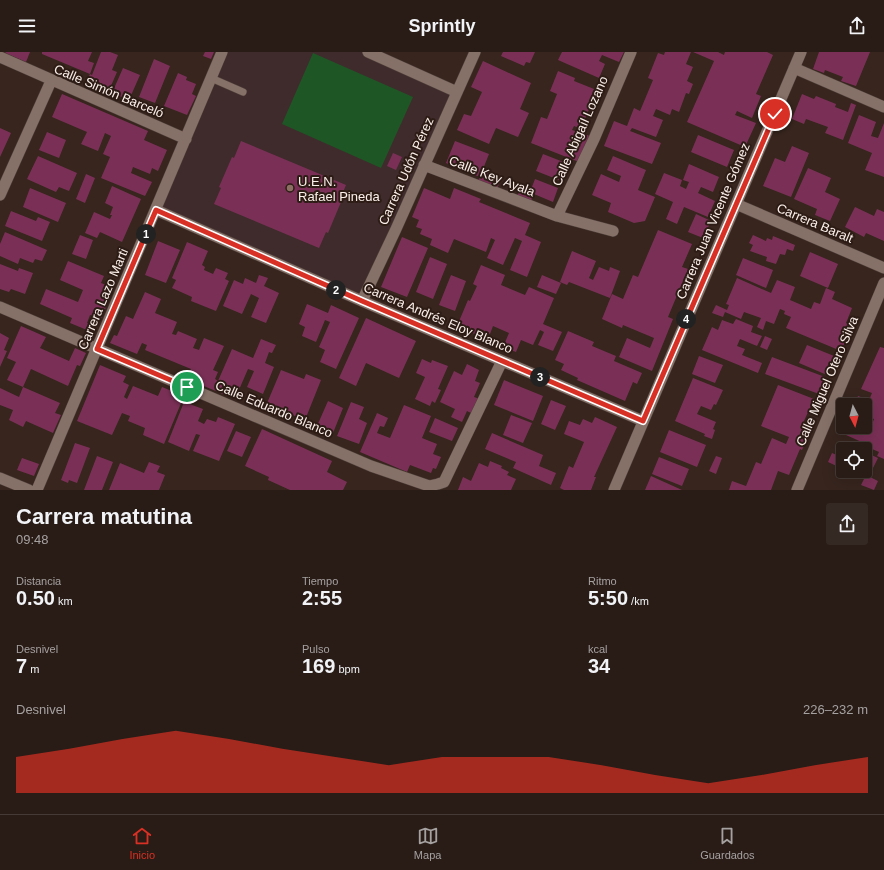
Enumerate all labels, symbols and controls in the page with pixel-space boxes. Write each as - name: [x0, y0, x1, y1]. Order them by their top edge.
- icon: menu: [16, 15, 38, 37]
- icon: share: [846, 15, 868, 37]
- text: Sprintly: [408, 16, 476, 36]
- street label: Calle Simón Barceló: [52, 61, 166, 121]
- street label: Calle Abigaíl Lozano: [549, 74, 611, 188]
- pin: [758, 97, 792, 131]
- icon: check: [764, 103, 786, 125]
- street label: Carrera Udón Pérez: [375, 115, 437, 227]
- street label: Carrera Juan Vicente Gómez: [673, 141, 753, 301]
- street label: Calle Key Ayala: [447, 153, 538, 200]
- place label: U.E.N. Rafael Pineda: [298, 174, 380, 204]
- marker: U.E.N. Rafael Pineda: [285, 183, 295, 193]
- street label: Carrera Baralt: [774, 200, 856, 246]
- pin: 1: [136, 224, 156, 244]
- text: 1: [143, 228, 149, 240]
- street label: Carrera Lazo Marti: [75, 246, 131, 352]
- pin: 2: [326, 280, 346, 300]
- street label: Carrera Andrés Eloy Blanco: [361, 280, 515, 356]
- text: 2: [333, 284, 339, 296]
- pin: 4: [676, 309, 696, 329]
- text: 4: [683, 313, 689, 325]
- street label: Calle Miguel Otero Silva: [793, 313, 861, 448]
- pin: 3: [530, 367, 550, 387]
- pin: [170, 370, 204, 404]
- text: 3: [537, 371, 543, 383]
- icon: arrive: [176, 376, 198, 398]
- street label: Calle Eduardo Blanco: [213, 378, 335, 440]
- north arrow: [836, 398, 872, 434]
- map controls: [836, 398, 872, 478]
- button: locate: [836, 442, 872, 478]
- button: share: [826, 503, 868, 545]
- text: Carrera matutina: [16, 504, 192, 529]
- text: 09:48: [16, 532, 49, 547]
- text: Distancia: [16, 575, 61, 587]
- text: Tiempo: [302, 575, 338, 587]
- text: Ritmo: [588, 575, 617, 587]
- text: 0.50: [16, 587, 55, 609]
- text: 2:55: [302, 587, 342, 609]
- text: 5:50: [588, 587, 628, 609]
- text: km: [55, 595, 73, 607]
- text: /km: [628, 595, 649, 607]
- text: Desnivel: [16, 643, 58, 655]
- text: Pulso: [302, 643, 330, 655]
- text: kcal: [588, 643, 608, 655]
- text: 7: [16, 655, 27, 677]
- text: 169: [302, 655, 335, 677]
- text: 34: [588, 655, 610, 677]
- text: m: [27, 663, 39, 675]
- text: bpm: [335, 663, 360, 675]
- text: Desnivel: [16, 702, 66, 717]
- text: 226–232 m: [803, 702, 868, 717]
- tab: Inicio: [129, 825, 155, 861]
- tab: Mapa: [414, 825, 441, 861]
- tab: Guardados: [700, 825, 755, 861]

